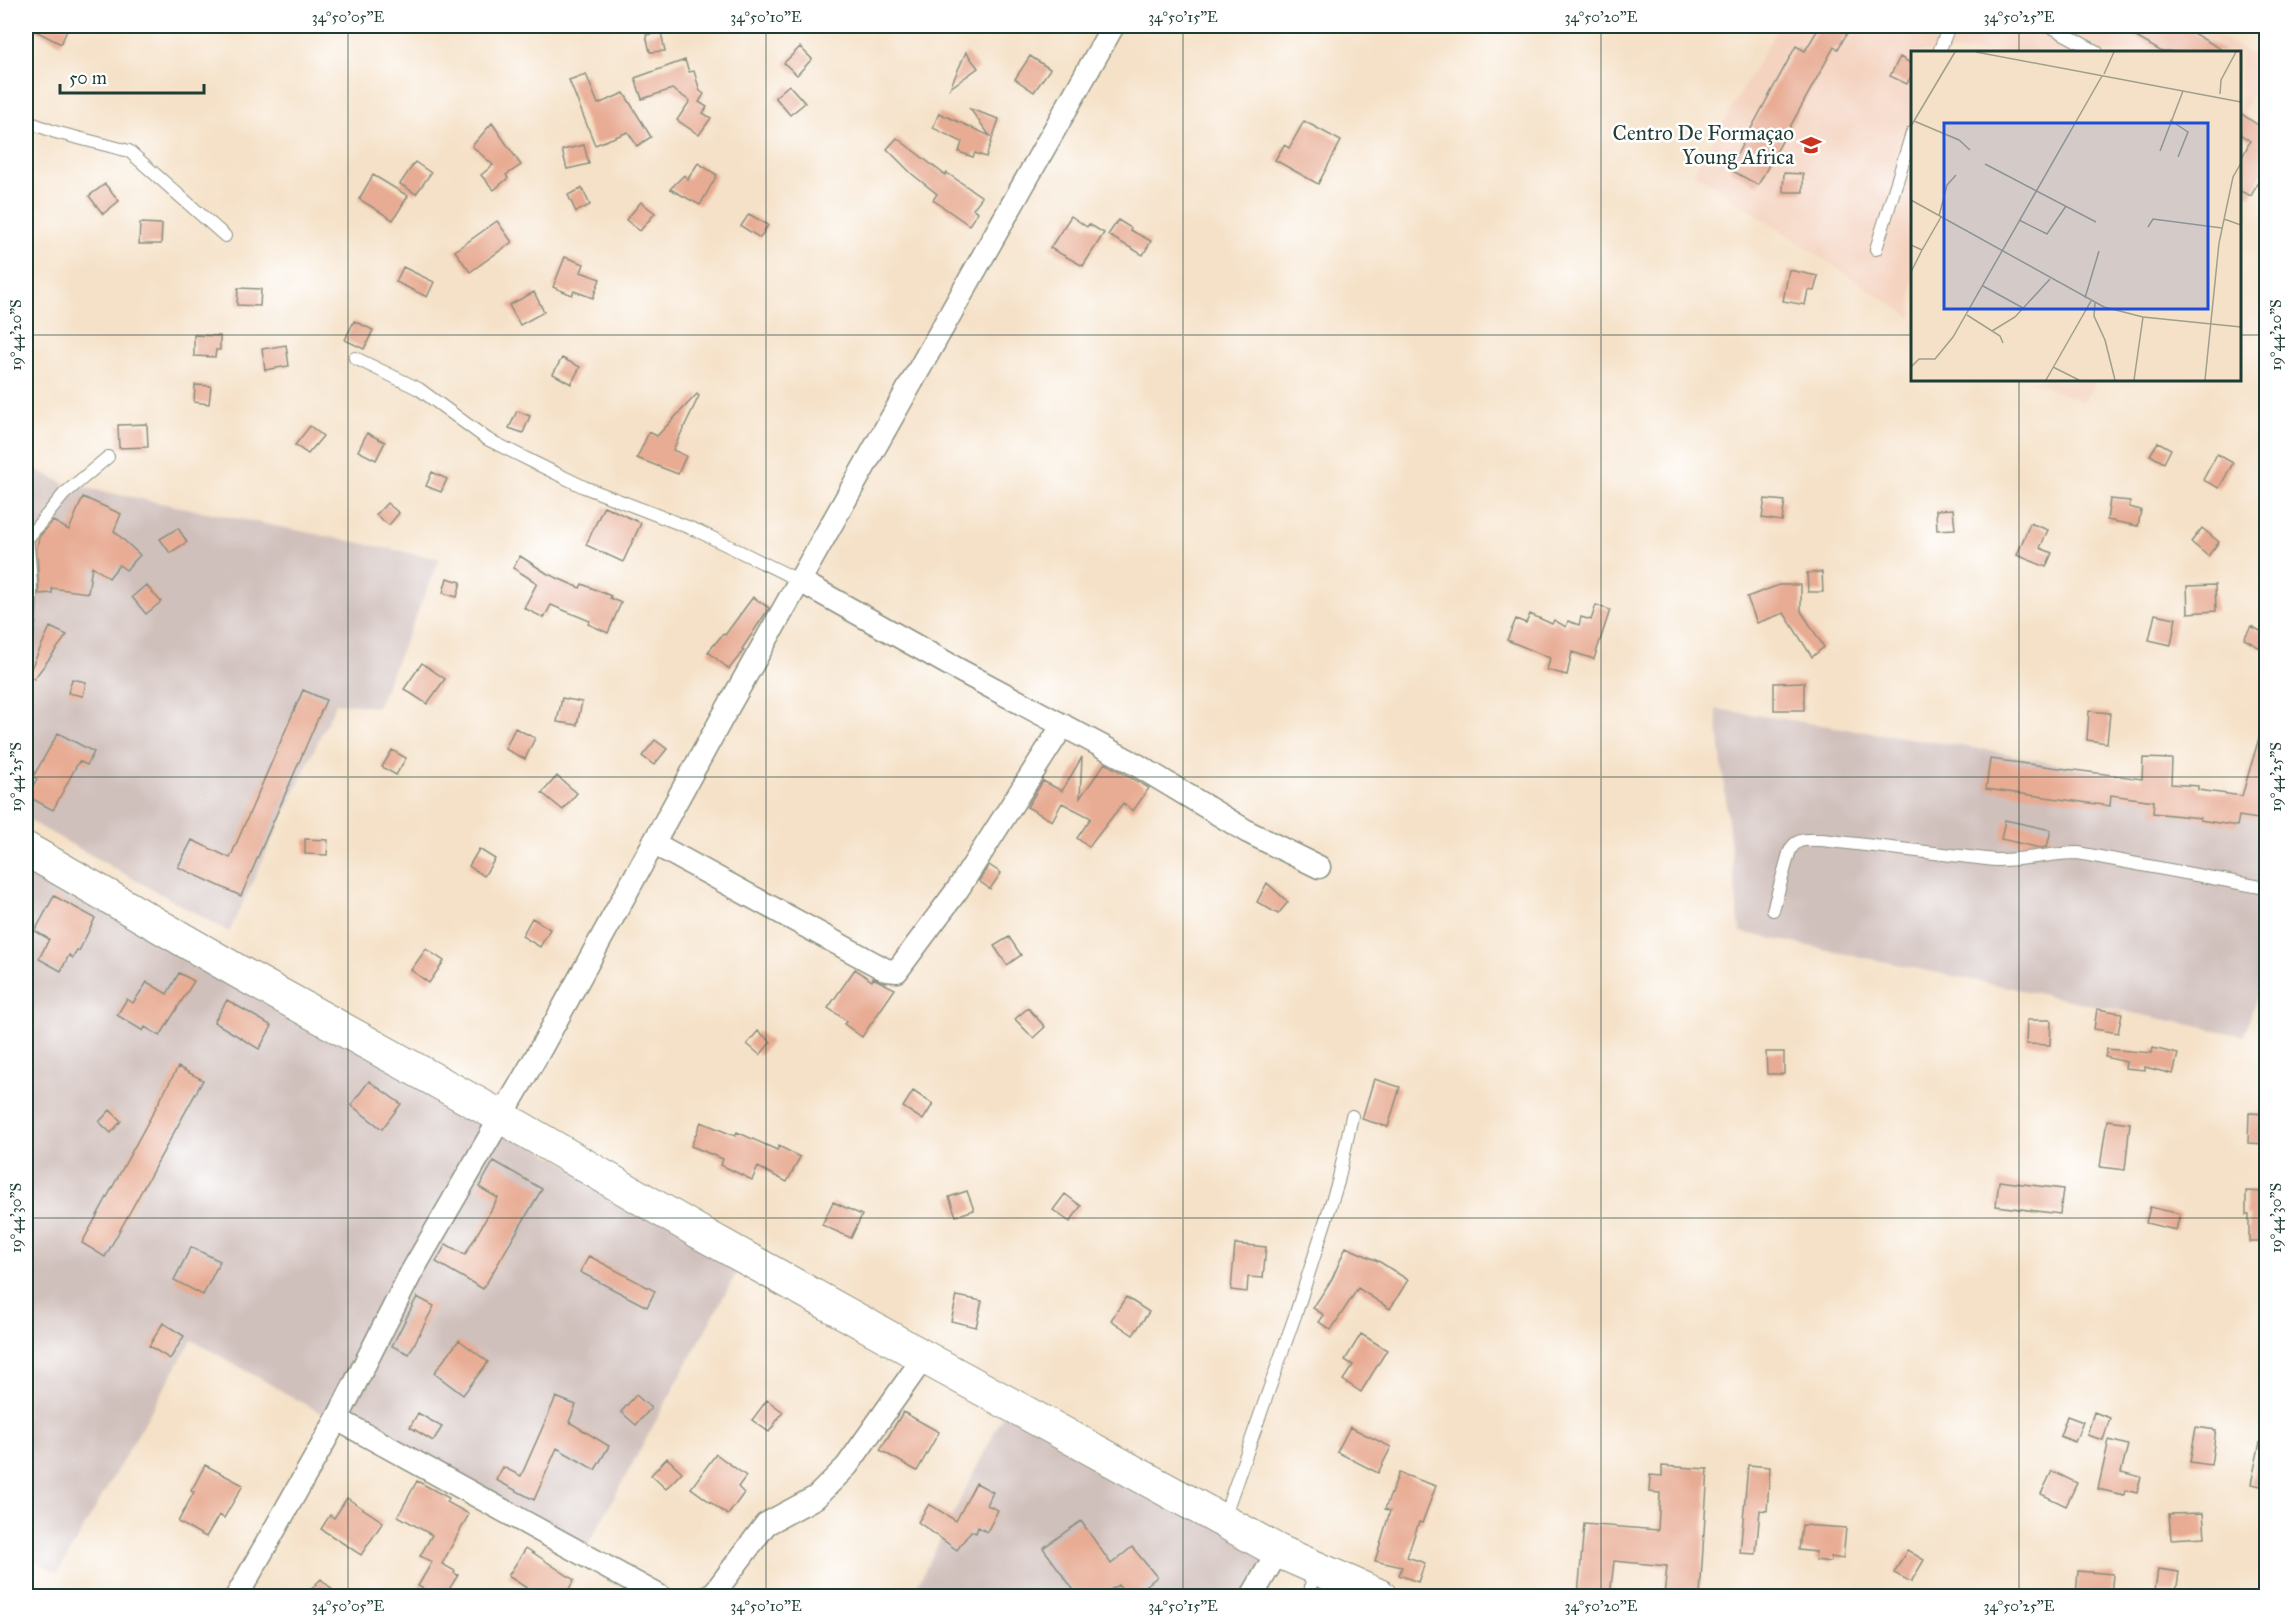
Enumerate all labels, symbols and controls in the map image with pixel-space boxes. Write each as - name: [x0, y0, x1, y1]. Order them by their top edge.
- text: 34°50'05"E: [312, 8, 385, 26]
- text: 34°50'10"E: [730, 8, 802, 26]
- text: 34°50'15"E: [1148, 8, 1218, 26]
- text: 34°50'20"E: [1564, 8, 1638, 26]
- text: 34°50'25"E: [1983, 8, 2055, 26]
- inset map: [1911, 51, 2241, 381]
- scale bar: [60, 57, 204, 95]
- text: 50 m: [69, 67, 107, 89]
- place label: Centro De Formaçao Young Africa: [1613, 120, 1794, 170]
- school or university icon: Centro De Formaçao Young Africa: [1799, 133, 1823, 157]
- text: 19°44'20"S: [7, 299, 25, 371]
- text: 19°44'20"S: [2267, 299, 2285, 371]
- text: 19°44'25"S: [7, 742, 25, 812]
- text: 19°44'25"S: [2267, 742, 2285, 812]
- text: 19°44'30"S: [7, 1183, 25, 1253]
- text: 19°44'30"S: [2267, 1183, 2285, 1253]
- text: 34°50'05"E: [312, 1597, 385, 1615]
- text: 34°50'10"E: [730, 1597, 802, 1615]
- text: 34°50'15"E: [1148, 1597, 1218, 1615]
- text: 34°50'20"E: [1564, 1597, 1638, 1615]
- text: 34°50'25"E: [1983, 1597, 2055, 1615]

